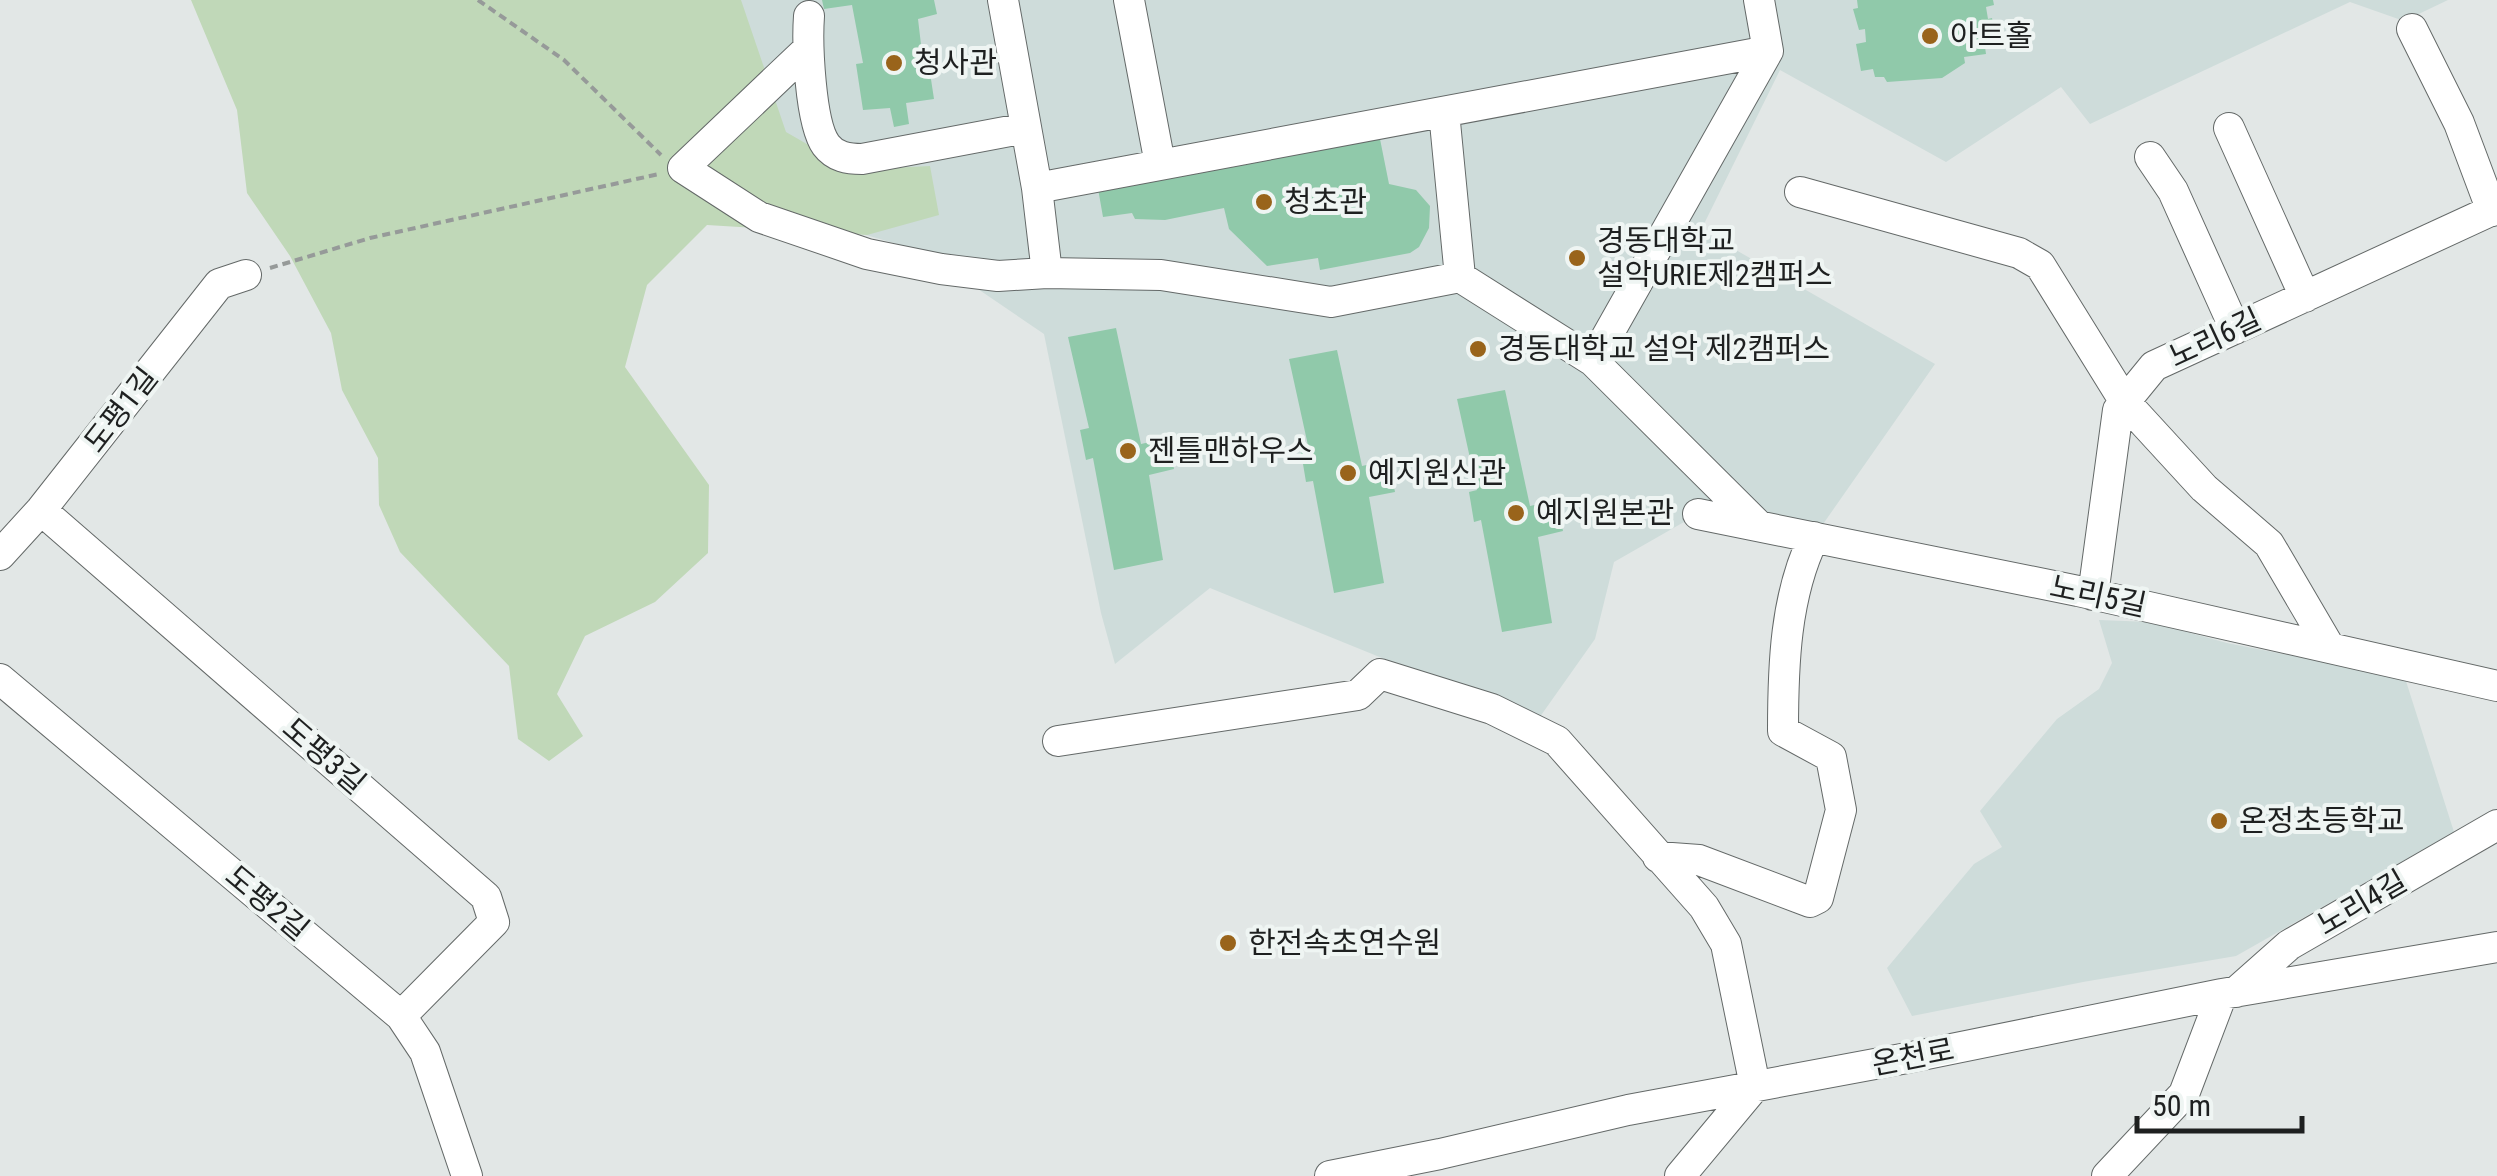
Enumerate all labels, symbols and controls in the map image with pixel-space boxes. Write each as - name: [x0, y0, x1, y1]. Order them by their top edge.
- place label: 아트홀: [1950, 18, 2033, 53]
- marker: 아트홀: [1919, 25, 1941, 47]
- place label: 청사관: [914, 45, 997, 80]
- marker: 청사관: [883, 52, 905, 74]
- place label: 청초관: [1284, 184, 1367, 219]
- marker: 청초관: [1253, 191, 1275, 213]
- place label: 경동대학교 설악URIE제2캠퍼스: [1597, 223, 1833, 292]
- marker: 경동대학교 설악URIE제2캠퍼스: [1566, 247, 1588, 269]
- street label: 노리6길: [2163, 301, 2266, 374]
- place label: 경동대학교 설악 제2캠퍼스: [1498, 331, 1830, 366]
- marker: 경동대학교 설악 제2캠퍼스: [1467, 338, 1489, 360]
- street label: 도평1길: [77, 360, 164, 459]
- place label: 젠틀맨하우스: [1148, 433, 1314, 468]
- marker: 젠틀맨하우스: [1117, 440, 1139, 462]
- place label: 예지원신관: [1368, 455, 1506, 490]
- marker: 예지원신관: [1337, 462, 1359, 484]
- place label: 예지원본관: [1536, 495, 1674, 530]
- marker: 예지원본관: [1505, 502, 1527, 524]
- street label: 노리5길: [2047, 568, 2149, 623]
- street label: 도평3길: [276, 710, 373, 801]
- place label: 온정초등학교: [2239, 803, 2405, 838]
- marker: 온정초등학교: [2208, 810, 2230, 832]
- street label: 도평2길: [219, 858, 316, 947]
- street label: 노리4길: [2311, 863, 2413, 942]
- place label: 한전속초연수원: [1248, 925, 1441, 960]
- marker: 한전속초연수원: [1217, 932, 1239, 954]
- street label: 온천로: [1869, 1031, 1957, 1082]
- scale bar: [2137, 1071, 2302, 1133]
- text: 50 m: [2152, 1088, 2211, 1123]

